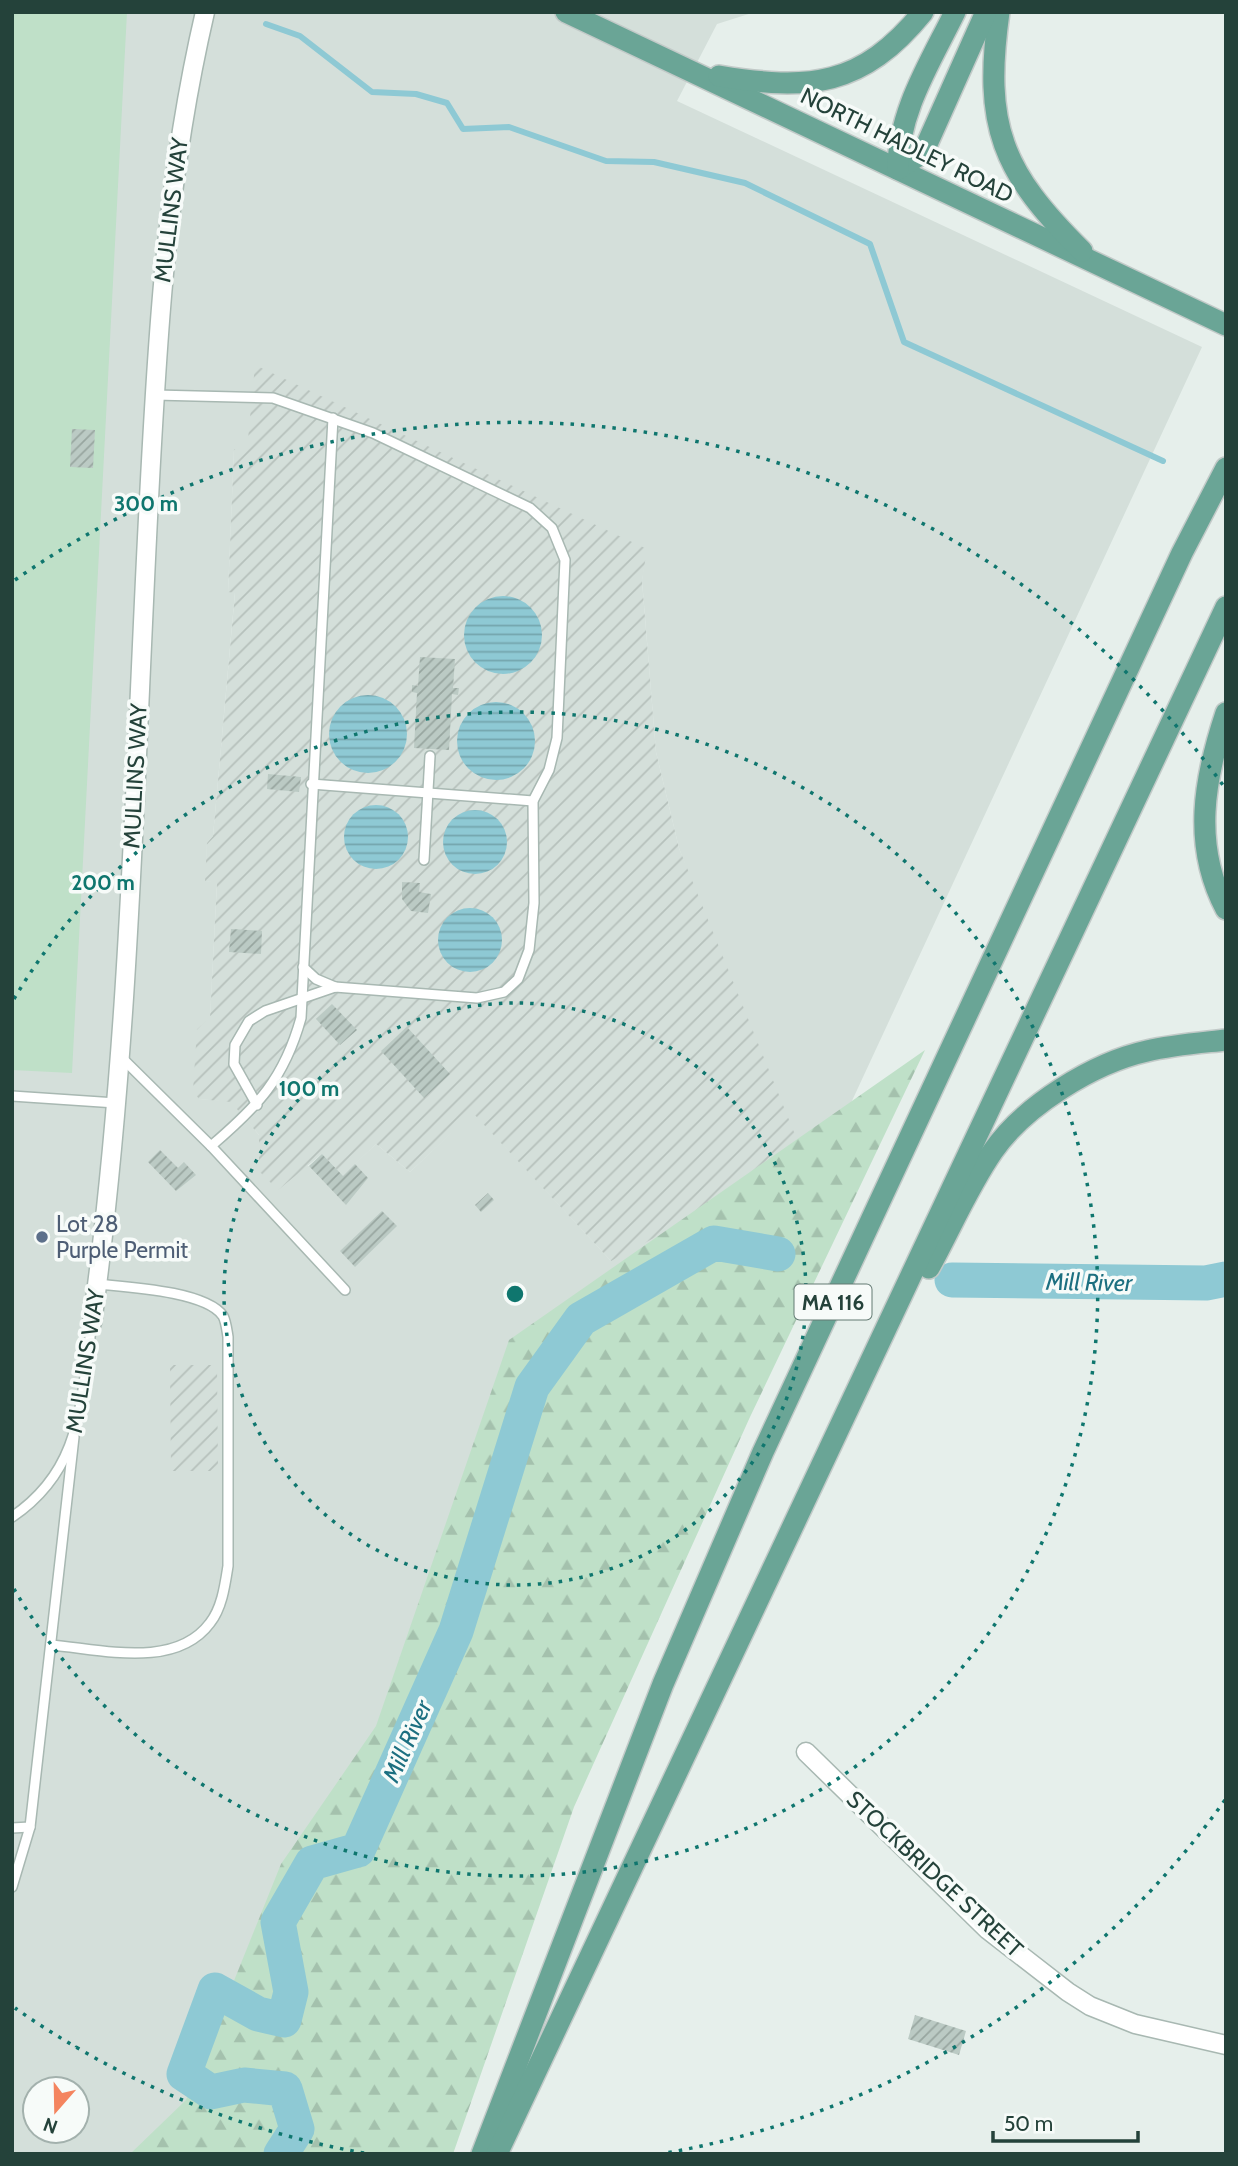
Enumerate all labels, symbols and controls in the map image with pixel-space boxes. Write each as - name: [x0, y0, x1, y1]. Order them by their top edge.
- street label: NORTH HADLEY ROAD: [796, 81, 1018, 209]
- street label: MULLINS WAY: [148, 135, 194, 284]
- text: 300 m: [114, 491, 178, 516]
- street label: MULLINS WAY: [117, 702, 153, 849]
- text: 200 m: [71, 870, 135, 895]
- text: 100 m: [279, 1076, 339, 1101]
- place label: Lot 28 Purple Permit: [56, 1210, 188, 1264]
- marker: Lot 28 Purple Permit: [34, 1229, 50, 1245]
- water label: Mill River: [1045, 1267, 1134, 1297]
- centre of rings: [503, 1282, 527, 1306]
- road number: MA 116: [794, 1284, 872, 1320]
- street label: MULLINS WAY: [60, 1286, 110, 1435]
- water label: Mill River: [376, 1694, 438, 1787]
- street label: STOCKBRIDGE STREET: [841, 1785, 1029, 1963]
- north arrow: [21, 2075, 91, 2145]
- scale bar: [993, 2100, 1138, 2144]
- text: 50 m: [1004, 2111, 1053, 2136]
- text: N: [40, 2112, 61, 2139]

